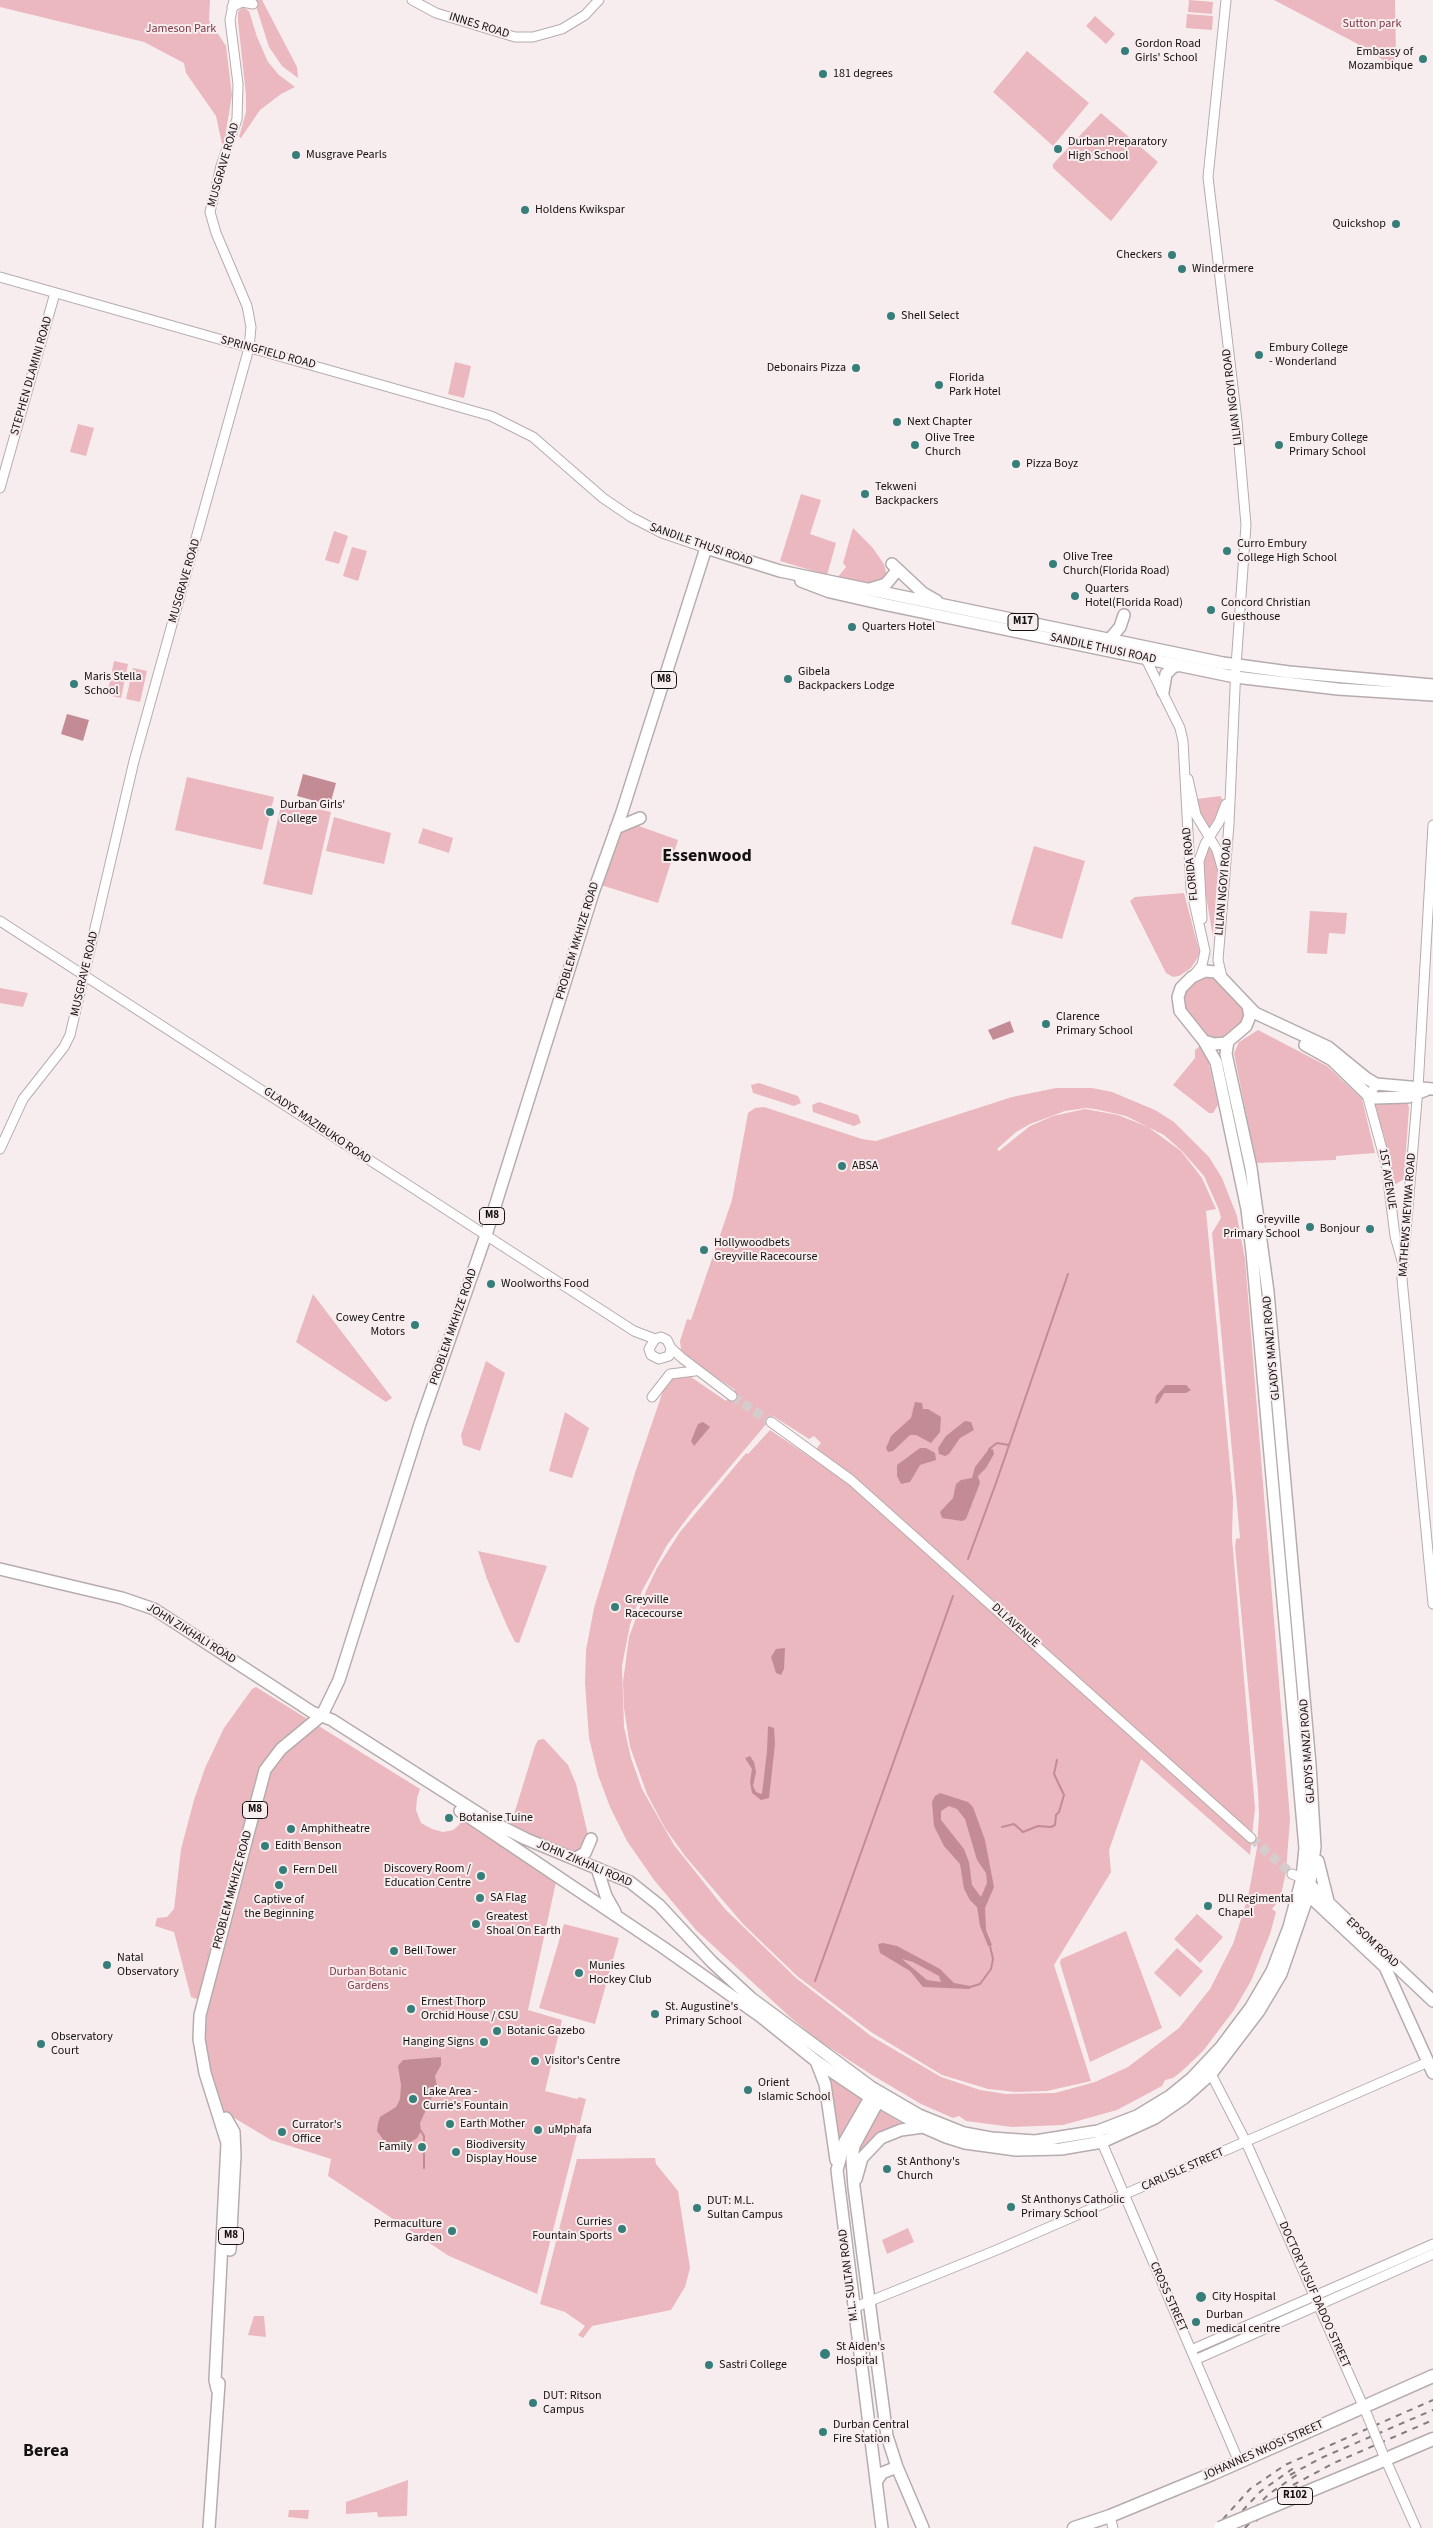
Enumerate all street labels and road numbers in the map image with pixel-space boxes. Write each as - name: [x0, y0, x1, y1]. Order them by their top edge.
- street label: INNES ROAD: [447, 10, 511, 42]
- street label: MUSGRAVE ROAD: [205, 121, 243, 209]
- street label: STEPHEN DLAMINI ROAD: [8, 315, 56, 437]
- street label: SPRINGFIELD ROAD: [219, 333, 317, 373]
- street label: LILIAN NGOYI ROAD: [1220, 348, 1246, 446]
- street label: SANDILE THUSI ROAD: [648, 521, 754, 569]
- street label: MUSGRAVE ROAD: [166, 537, 204, 625]
- road number: M17: [1008, 614, 1038, 630]
- street label: SANDILE THUSI ROAD: [1049, 631, 1157, 667]
- road number: M8: [652, 672, 676, 688]
- street label: FLORIDA ROAD: [1180, 826, 1202, 902]
- street label: LILIAN NGOYI ROAD: [1213, 838, 1235, 936]
- street label: PROBLEM MKHIZE ROAD: [553, 880, 603, 1002]
- street label: MUSGRAVE ROAD: [68, 930, 102, 1018]
- street label: GLADYS MAZIBUKO ROAD: [261, 1085, 373, 1167]
- street label: 1ST AVENUE: [1375, 1147, 1399, 1211]
- street label: MATHEWS MEYIWA ROAD: [1396, 1153, 1420, 1277]
- road number: M8: [480, 1208, 504, 1224]
- street label: PROBLEM MKHIZE ROAD: [427, 1267, 481, 1387]
- street label: GLADYS MANZI ROAD: [1260, 1295, 1284, 1401]
- street label: JOHN ZIKHALI ROAD: [144, 1601, 238, 1667]
- street label: DLI AVENUE: [988, 1601, 1042, 1651]
- street label: GLADYS MANZI ROAD: [1297, 1698, 1319, 1804]
- road number: M8: [242, 1802, 268, 1818]
- street label: PROBLEM MKHIZE ROAD: [210, 1829, 256, 1951]
- street label: JOHN ZIKHALI ROAD: [534, 1837, 634, 1891]
- street label: EPSOM ROAD: [1343, 1915, 1401, 1971]
- street label: CARLISLE STREET: [1140, 2145, 1226, 2195]
- street label: DOCTOR YUSUF DADOO STREET: [1275, 2219, 1353, 2371]
- road number: M8: [218, 2228, 244, 2244]
- street label: M.L. SULTAN ROAD: [836, 2228, 862, 2322]
- street label: CROSS STREET: [1146, 2260, 1190, 2334]
- street label: JOHANNES NKOSI STREET: [1200, 2418, 1326, 2484]
- road number: R102: [1278, 2488, 1312, 2504]

